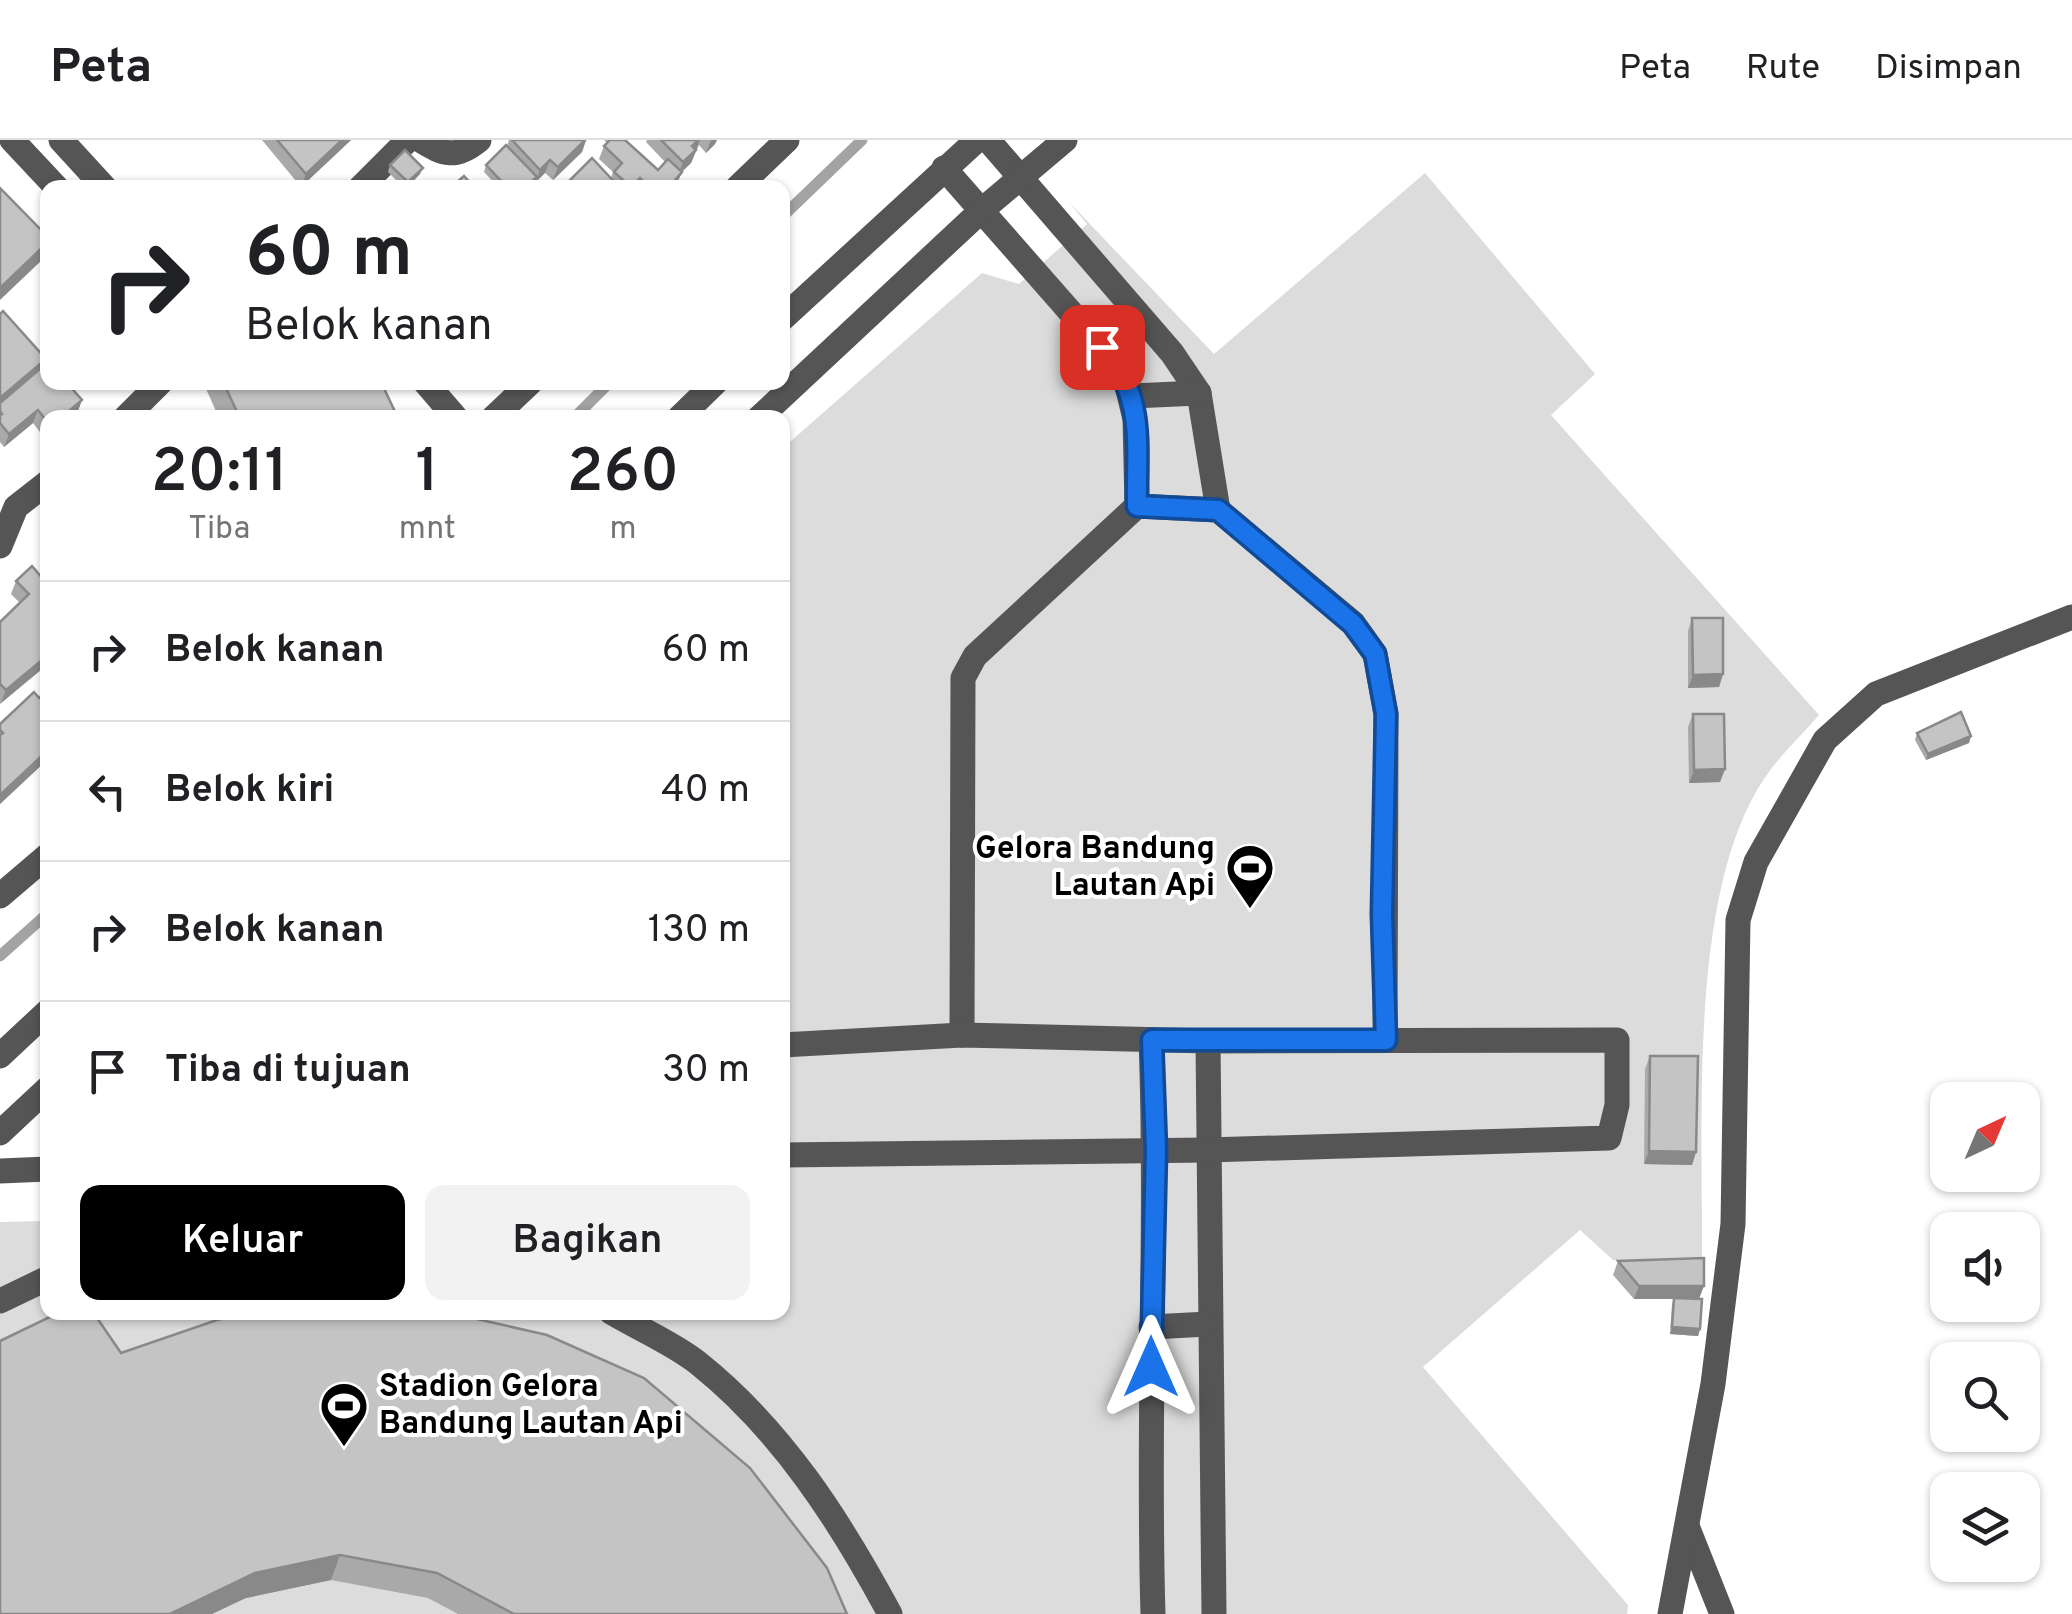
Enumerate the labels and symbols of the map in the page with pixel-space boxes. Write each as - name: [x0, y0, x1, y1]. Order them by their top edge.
- pin: [1060, 305, 1145, 390]
- place label: Gelora Bandung Lautan Api: [975, 830, 1215, 907]
- sports icon: Gelora Bandung Lautan Api: [1224, 842, 1276, 910]
- north arrow: [1930, 1082, 2040, 1192]
- position arrow: [1099, 1315, 1203, 1419]
- place label: Stadion Gelora Bandung Lautan Api: [379, 1368, 683, 1445]
- sports icon: Stadion Gelora Bandung Lautan Api: [318, 1380, 370, 1448]

